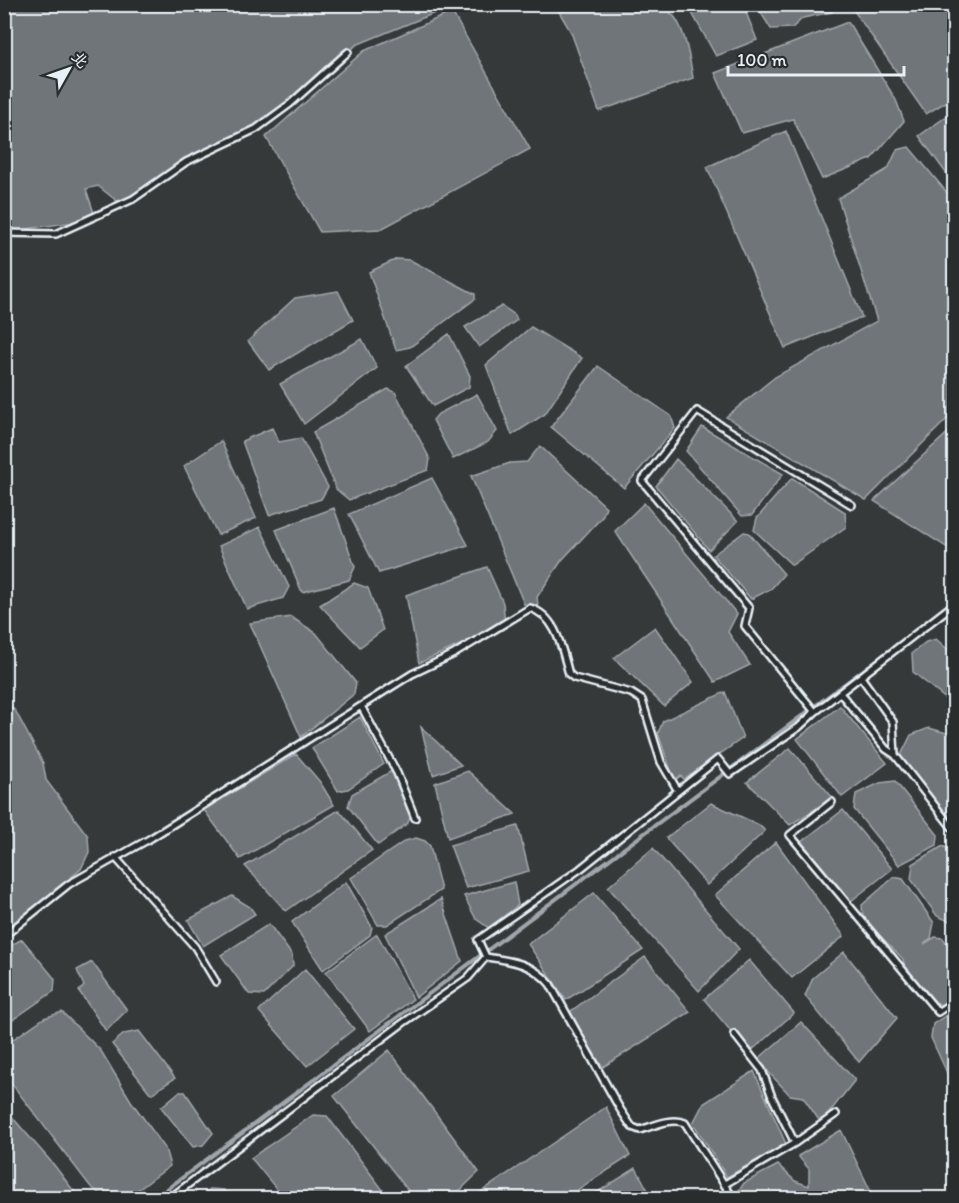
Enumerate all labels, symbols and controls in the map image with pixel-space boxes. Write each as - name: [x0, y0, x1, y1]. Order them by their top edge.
- north arrow: [39, 39, 99, 99]
- scale bar: [728, 39, 904, 77]
- text: 北: [68, 47, 93, 72]
- text: 100 m: [737, 49, 787, 71]

